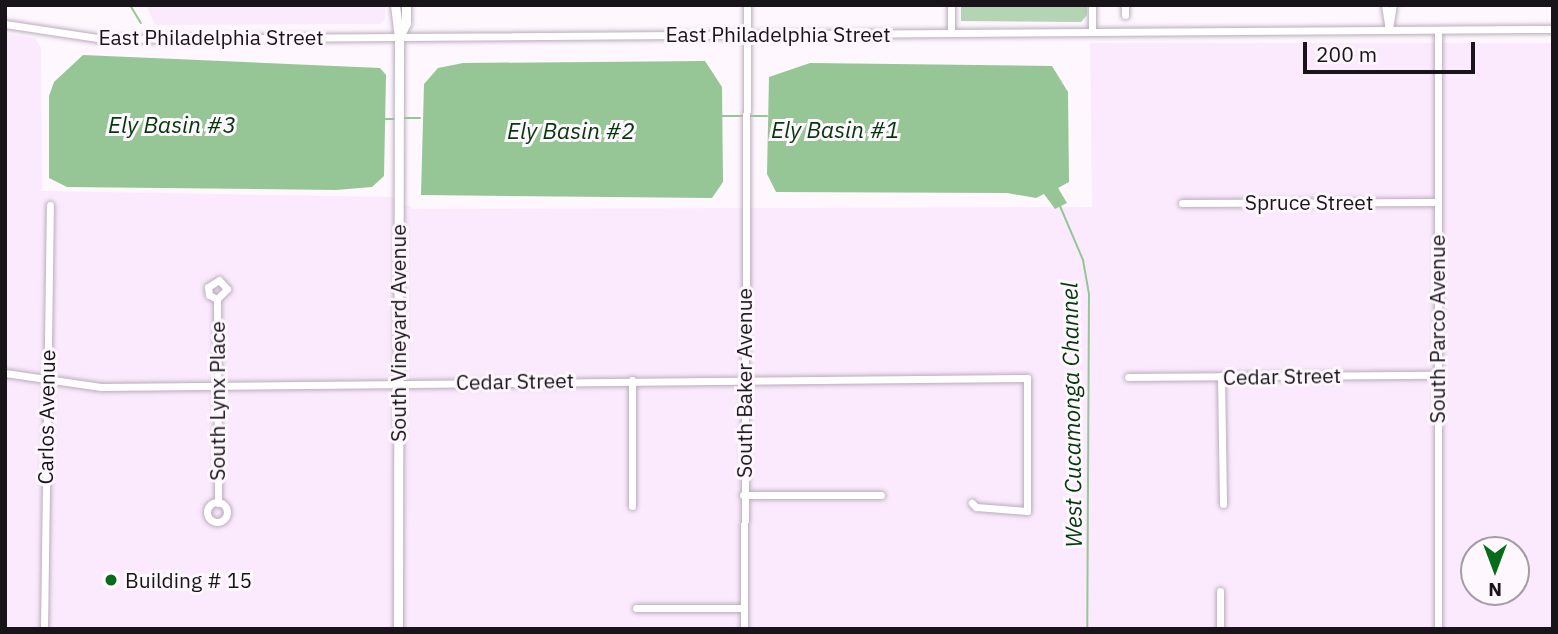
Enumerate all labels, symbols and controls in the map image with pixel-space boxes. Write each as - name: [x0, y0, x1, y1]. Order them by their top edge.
- street label: East Philadelphia Street: [665, 21, 891, 47]
- street label: East Philadelphia Street: [98, 24, 324, 50]
- scale bar: [1306, 28, 1478, 72]
- text: 200 m: [1316, 40, 1377, 68]
- water label: Ely Basin #3: [108, 110, 236, 138]
- water label: Ely Basin #1: [771, 115, 899, 143]
- water label: Ely Basin #2: [507, 116, 635, 144]
- street label: Spruce Street: [1245, 189, 1373, 215]
- street label: South Vineyard Avenue: [385, 224, 411, 442]
- street label: South Parco Avenue: [1424, 235, 1450, 423]
- water label: West Cucamonga Channel: [1055, 282, 1087, 548]
- street label: South Baker Avenue: [731, 288, 757, 478]
- street label: South Lynx Place: [204, 321, 230, 481]
- street label: Carlos Avenue: [32, 349, 60, 485]
- street label: Cedar Street: [1223, 362, 1341, 390]
- street label: Cedar Street: [456, 367, 574, 395]
- north arrow: [1460, 536, 1530, 606]
- place label: Building # 15: [125, 567, 252, 593]
- marker: Building # 15: [103, 572, 119, 588]
- text: N: [1488, 578, 1502, 602]

